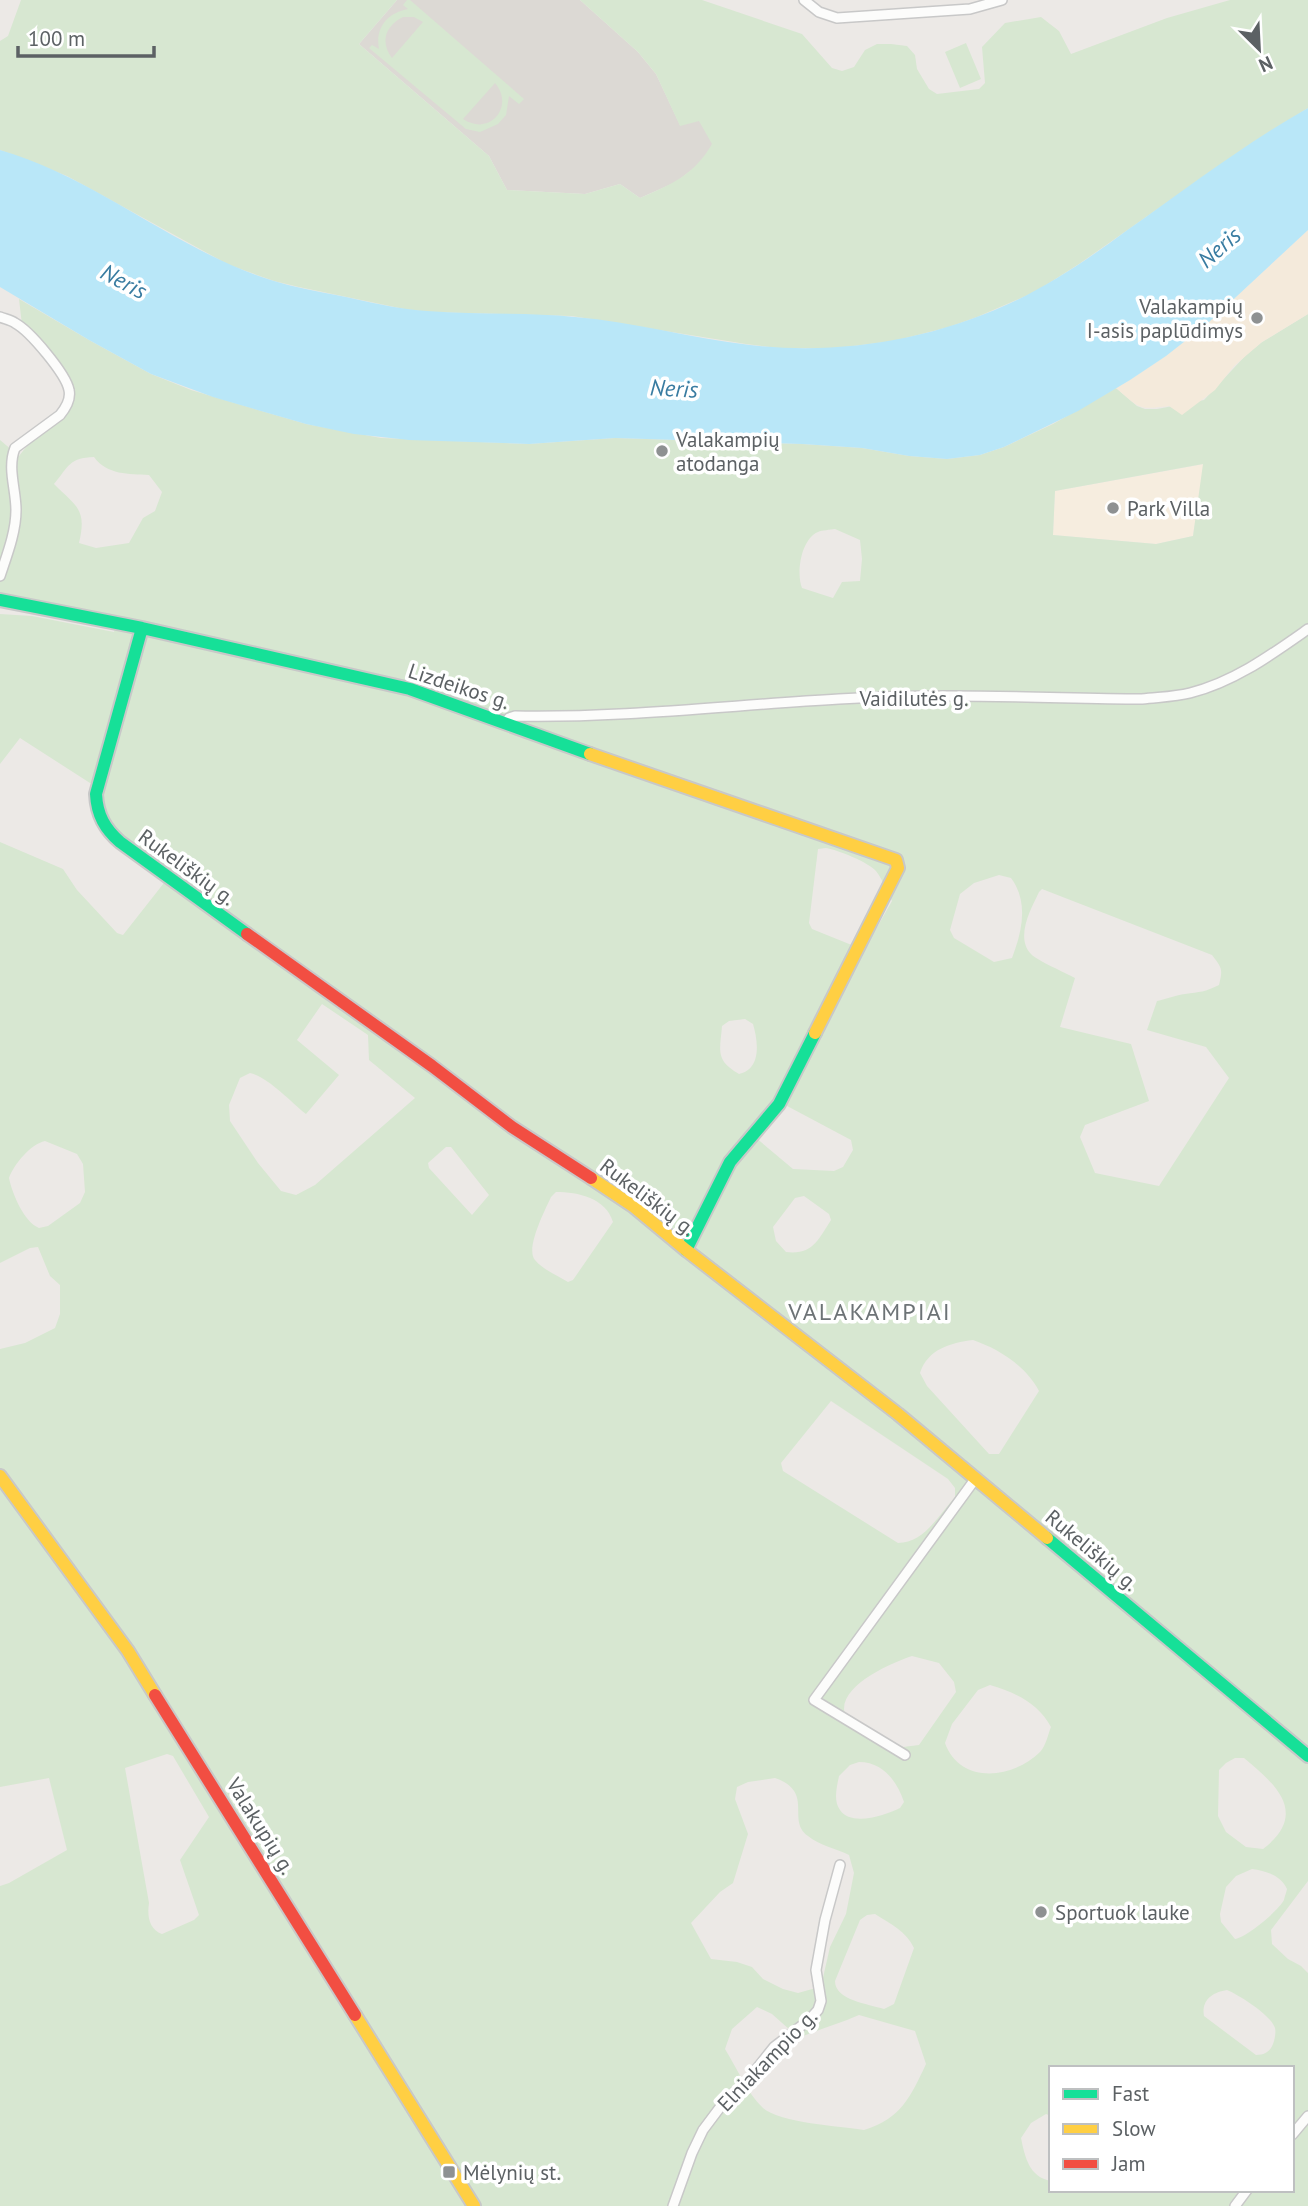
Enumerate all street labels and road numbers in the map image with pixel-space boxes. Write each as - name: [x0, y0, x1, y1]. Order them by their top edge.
- street label: Lizdeikos g.: [405, 657, 513, 715]
- street label: Vaidilutės g.: [858, 685, 969, 712]
- street label: Rukeliškių g.: [133, 823, 241, 911]
- street label: Rukeliškių g.: [595, 1152, 701, 1242]
- street label: Rukeliškių g.: [1040, 1503, 1144, 1597]
- street label: Valakupių g.: [220, 1772, 301, 1879]
- street label: Elniakampio g.: [711, 2003, 823, 2117]

